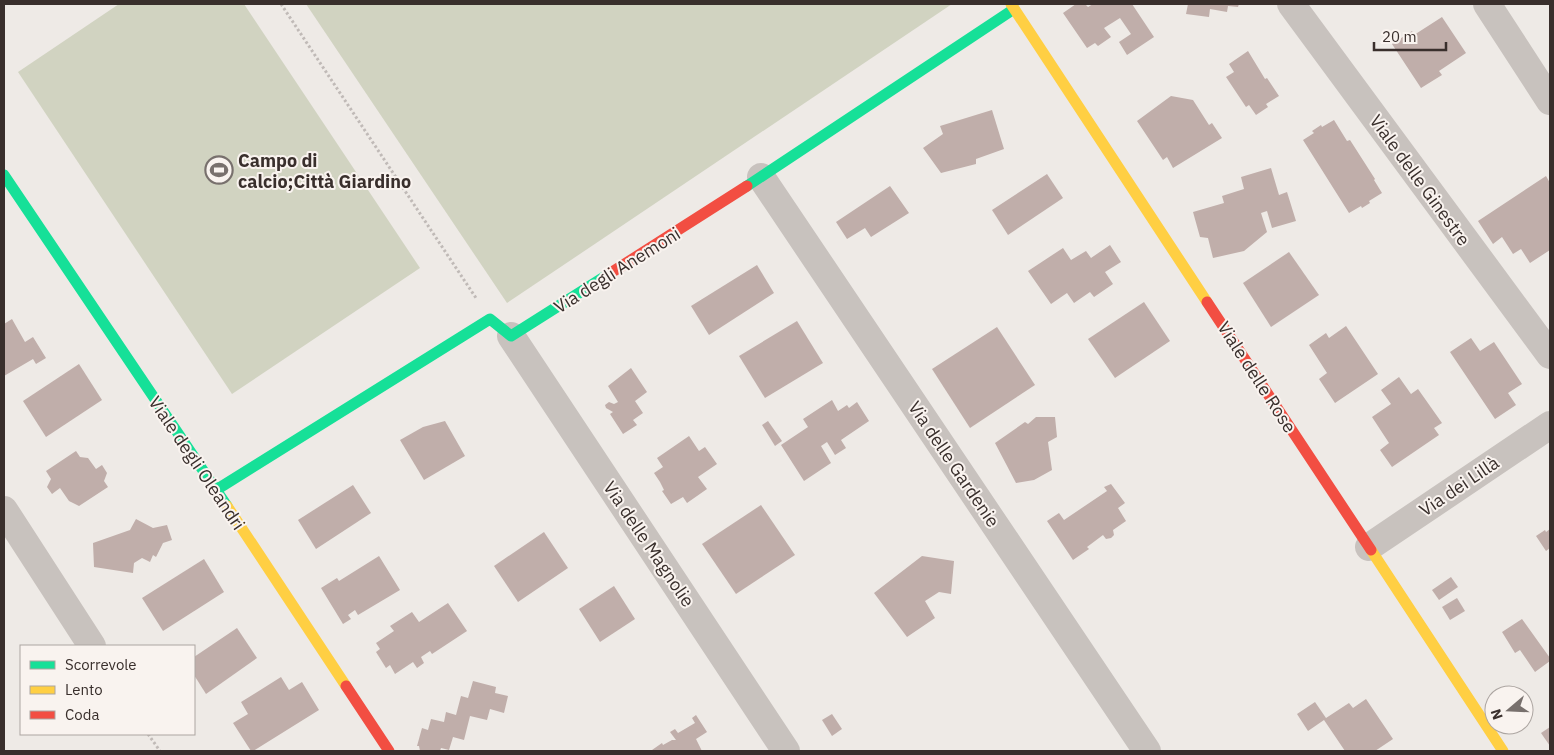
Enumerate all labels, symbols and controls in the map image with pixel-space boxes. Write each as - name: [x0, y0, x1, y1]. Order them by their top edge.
- scale bar: [1374, 20, 1446, 52]
- text: 20 m: [1382, 27, 1417, 46]
- street label: Viale delle Ginestre: [1365, 110, 1475, 250]
- place label: Campo di calcio;Città Giardino: [238, 149, 411, 193]
- sports icon: Campo di calcio;Città Giardino: [204, 155, 234, 185]
- street label: Via degli Anemoni: [549, 222, 685, 318]
- street label: Viale delle Rose: [1212, 317, 1302, 437]
- street label: Viale degli Oleandri: [144, 392, 250, 534]
- street label: Via delle Gardenie: [903, 397, 1005, 531]
- street label: Via dei Lillà: [1415, 451, 1504, 521]
- street label: Via delle Magnolie: [598, 477, 700, 611]
- legend: [20, 645, 195, 735]
- text: Scorrevole: [65, 655, 137, 674]
- text: Lento: [65, 680, 103, 699]
- north arrow: [1484, 685, 1534, 735]
- text: Coda: [65, 705, 99, 724]
- text: N: [1487, 707, 1507, 722]

